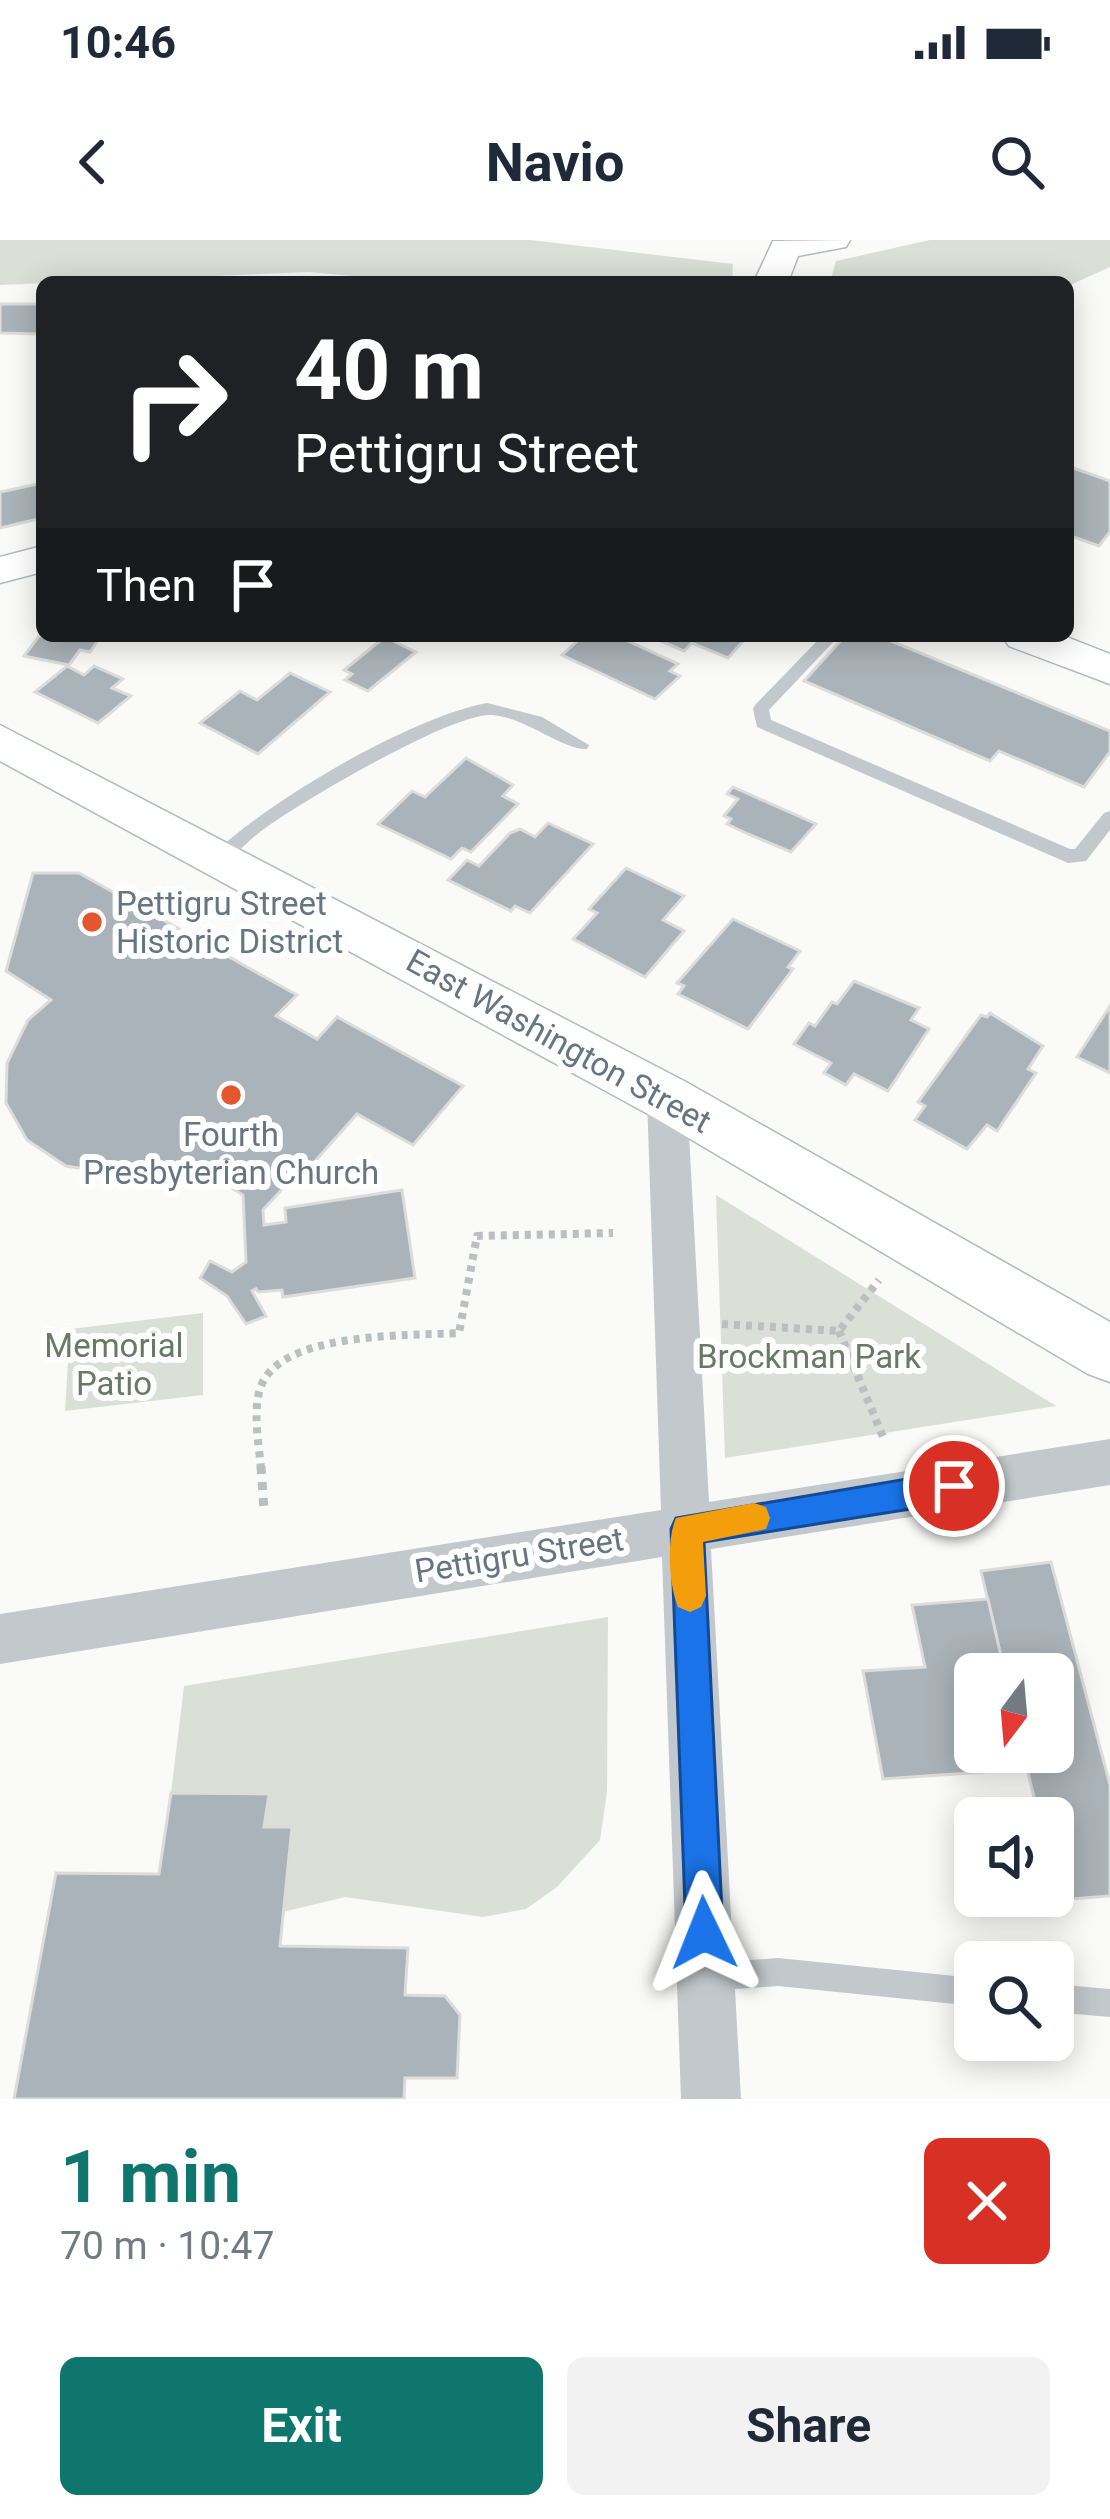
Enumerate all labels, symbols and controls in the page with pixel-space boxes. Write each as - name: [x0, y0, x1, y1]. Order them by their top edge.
- text: 10:46: [60, 16, 176, 69]
- icon: back: [60, 129, 126, 195]
- icon: search: [984, 129, 1050, 195]
- text: Navio: [486, 131, 624, 194]
- text: 40 m: [294, 321, 484, 420]
- icon: right: [96, 324, 252, 480]
- text: Pettigru Street: [294, 422, 639, 485]
- icon: arrive: [220, 552, 286, 618]
- text: Then: [96, 559, 196, 612]
- place label: Pettigru Street Historic District: [116, 884, 343, 961]
- marker: Pettigru Street Historic District: [79, 909, 105, 935]
- street label: East Washington Street: [400, 941, 718, 1141]
- marker: Fourth Presbyterian Church: [218, 1082, 244, 1108]
- place label: Fourth Presbyterian Church: [83, 1115, 379, 1192]
- park label: Memorial Patio: [44, 1326, 184, 1403]
- park label: Brockman Park: [697, 1337, 921, 1376]
- pin: [903, 1435, 1005, 1537]
- icon: arrive: [921, 1453, 987, 1519]
- street label: Pettigru Street: [412, 1519, 626, 1591]
- north arrow: [954, 1653, 1074, 1773]
- map controls: [954, 1653, 1074, 2061]
- button: sound: [954, 1797, 1074, 1917]
- position arrow: [641, 1870, 767, 1996]
- button: search: [954, 1941, 1074, 2061]
- text: 1 min: [60, 2135, 241, 2220]
- button: close: [924, 2138, 1050, 2264]
- text: 70 m · 10:47: [60, 2223, 274, 2269]
- button: Exit: [60, 2357, 543, 2495]
- button: Share: [567, 2357, 1050, 2495]

